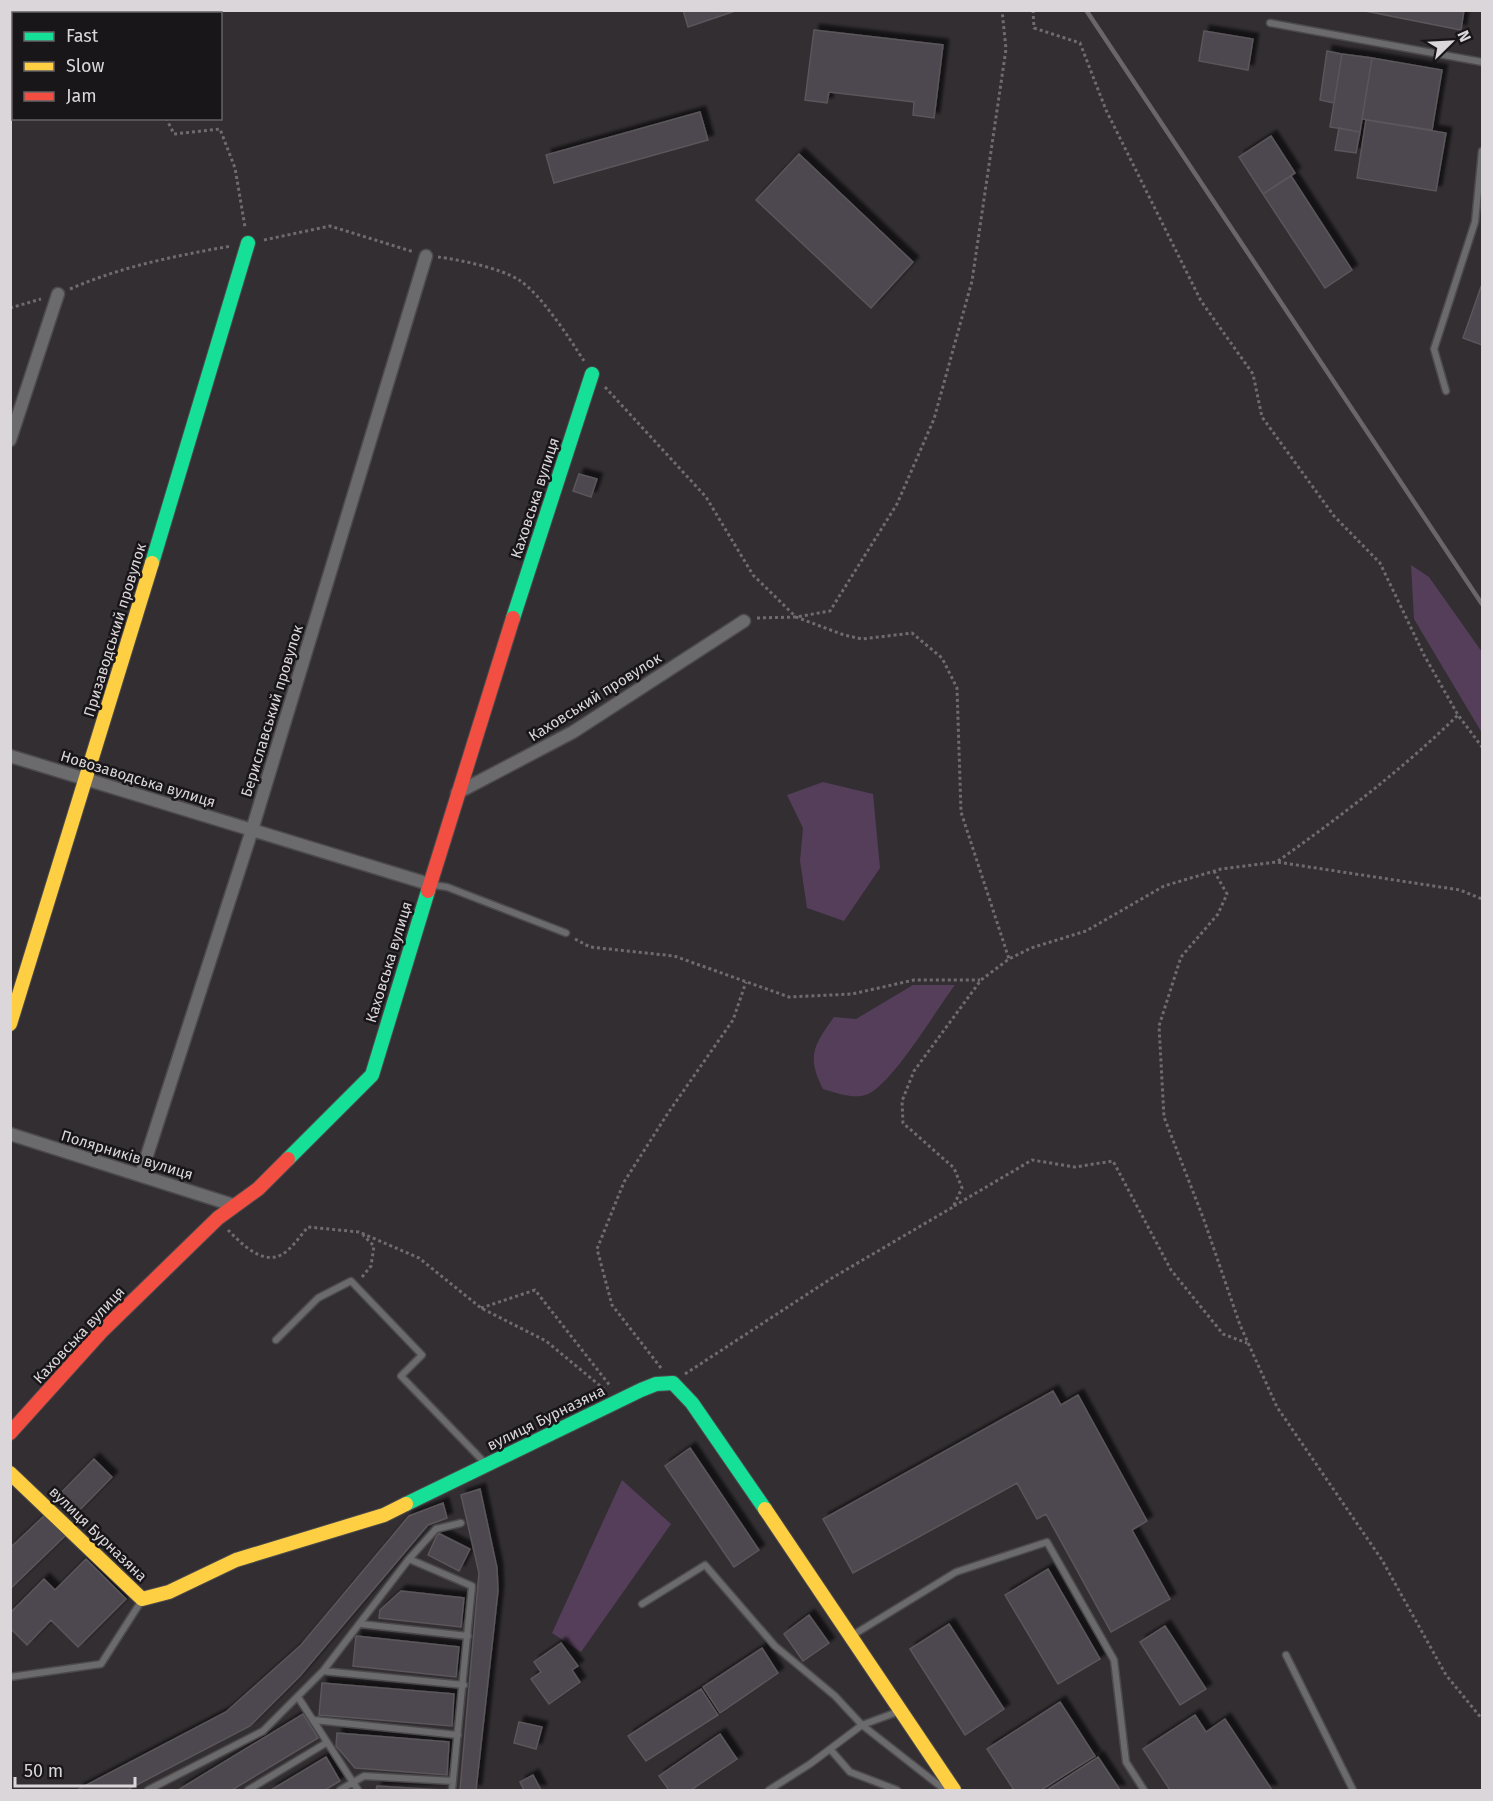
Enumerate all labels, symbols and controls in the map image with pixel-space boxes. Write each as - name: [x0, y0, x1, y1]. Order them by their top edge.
- legend: [12, 12, 222, 120]
- north arrow: [1421, 12, 1481, 72]
- text: Fast: [66, 25, 99, 47]
- text: N: [1453, 27, 1475, 45]
- text: Slow: [66, 55, 105, 77]
- text: Jam: [66, 85, 97, 107]
- street label: Каховська вулиця: [507, 435, 563, 561]
- street label: Призаводський провулок: [80, 541, 150, 719]
- street label: Бериславський провулок: [237, 623, 307, 799]
- street label: Каховський провулок: [525, 649, 665, 745]
- street label: Новозаводська вулиця: [58, 747, 218, 811]
- street label: Каховська вулиця: [362, 899, 416, 1025]
- street label: Полярників вулиця: [59, 1126, 195, 1184]
- street label: Каховська вулиця: [29, 1283, 129, 1387]
- street label: вулиця Бурназяна: [484, 1382, 608, 1454]
- street label: вулиця Бурназяна: [45, 1483, 151, 1585]
- scale bar: [15, 1750, 135, 1788]
- text: 50 m: [24, 1760, 63, 1782]

